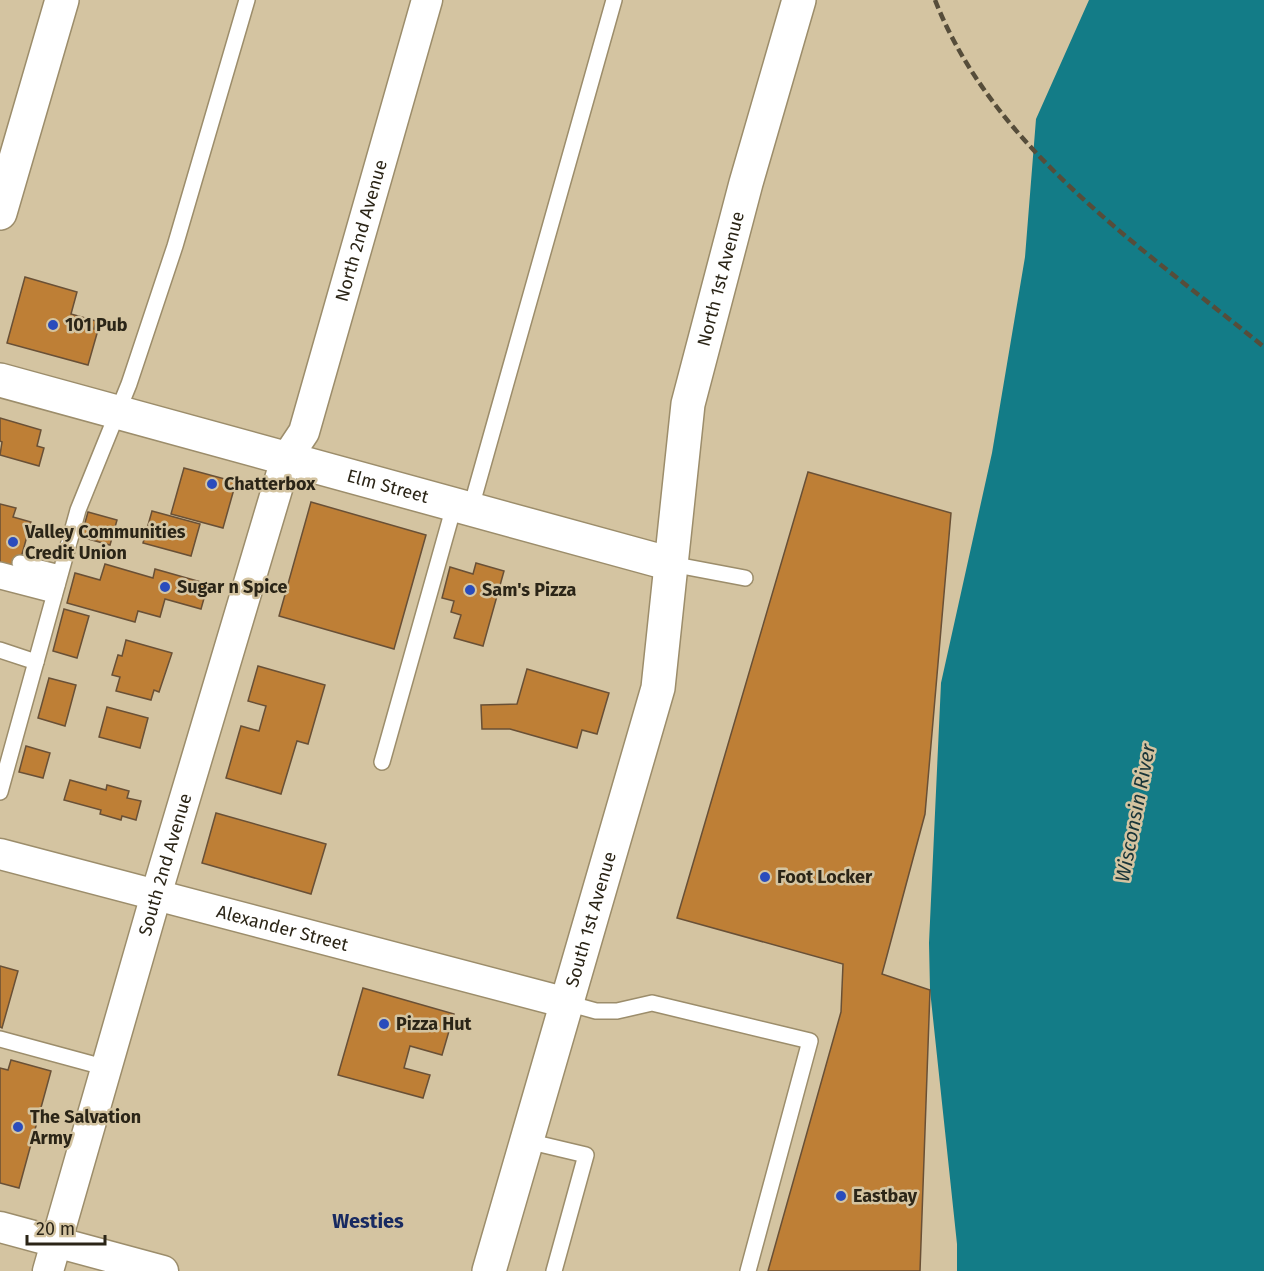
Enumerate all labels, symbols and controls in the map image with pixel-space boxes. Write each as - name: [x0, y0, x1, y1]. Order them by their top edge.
- street label: North 2nd Avenue: [331, 157, 392, 304]
- street label: North 1st Avenue: [693, 209, 749, 349]
- place label: 101 Pub: [65, 314, 128, 336]
- marker: 101 Pub: [46, 318, 60, 332]
- street label: Elm Street: [344, 465, 432, 508]
- place label: Chatterbox: [224, 473, 316, 495]
- marker: Chatterbox: [205, 477, 219, 491]
- place label: Valley Communities Credit Union: [24, 521, 186, 564]
- marker: Valley Communities Credit Union: [6, 535, 20, 549]
- place label: Sugar n Spice: [177, 576, 287, 598]
- place label: Sam's Pizza: [482, 579, 576, 601]
- marker: Sugar n Spice: [158, 580, 172, 594]
- marker: Sam's Pizza: [463, 583, 477, 597]
- water label: Wisconsin River: [1110, 741, 1160, 884]
- street label: South 2nd Avenue: [134, 791, 197, 938]
- street label: South 1st Avenue: [561, 849, 621, 990]
- place label: Foot Locker: [777, 866, 873, 888]
- marker: Foot Locker: [758, 870, 772, 884]
- street label: Alexander Street: [214, 900, 351, 956]
- place label: Pizza Hut: [396, 1013, 473, 1035]
- marker: Pizza Hut: [377, 1017, 391, 1031]
- place label: The Salvation Army: [29, 1106, 141, 1149]
- marker: The Salvation Army: [11, 1120, 25, 1134]
- place label: Eastbay: [853, 1185, 918, 1207]
- marker: Eastbay: [834, 1189, 848, 1203]
- scale bar: [27, 1208, 105, 1246]
- district label: Westies: [332, 1209, 404, 1233]
- text: 20 m: [36, 1218, 75, 1240]

